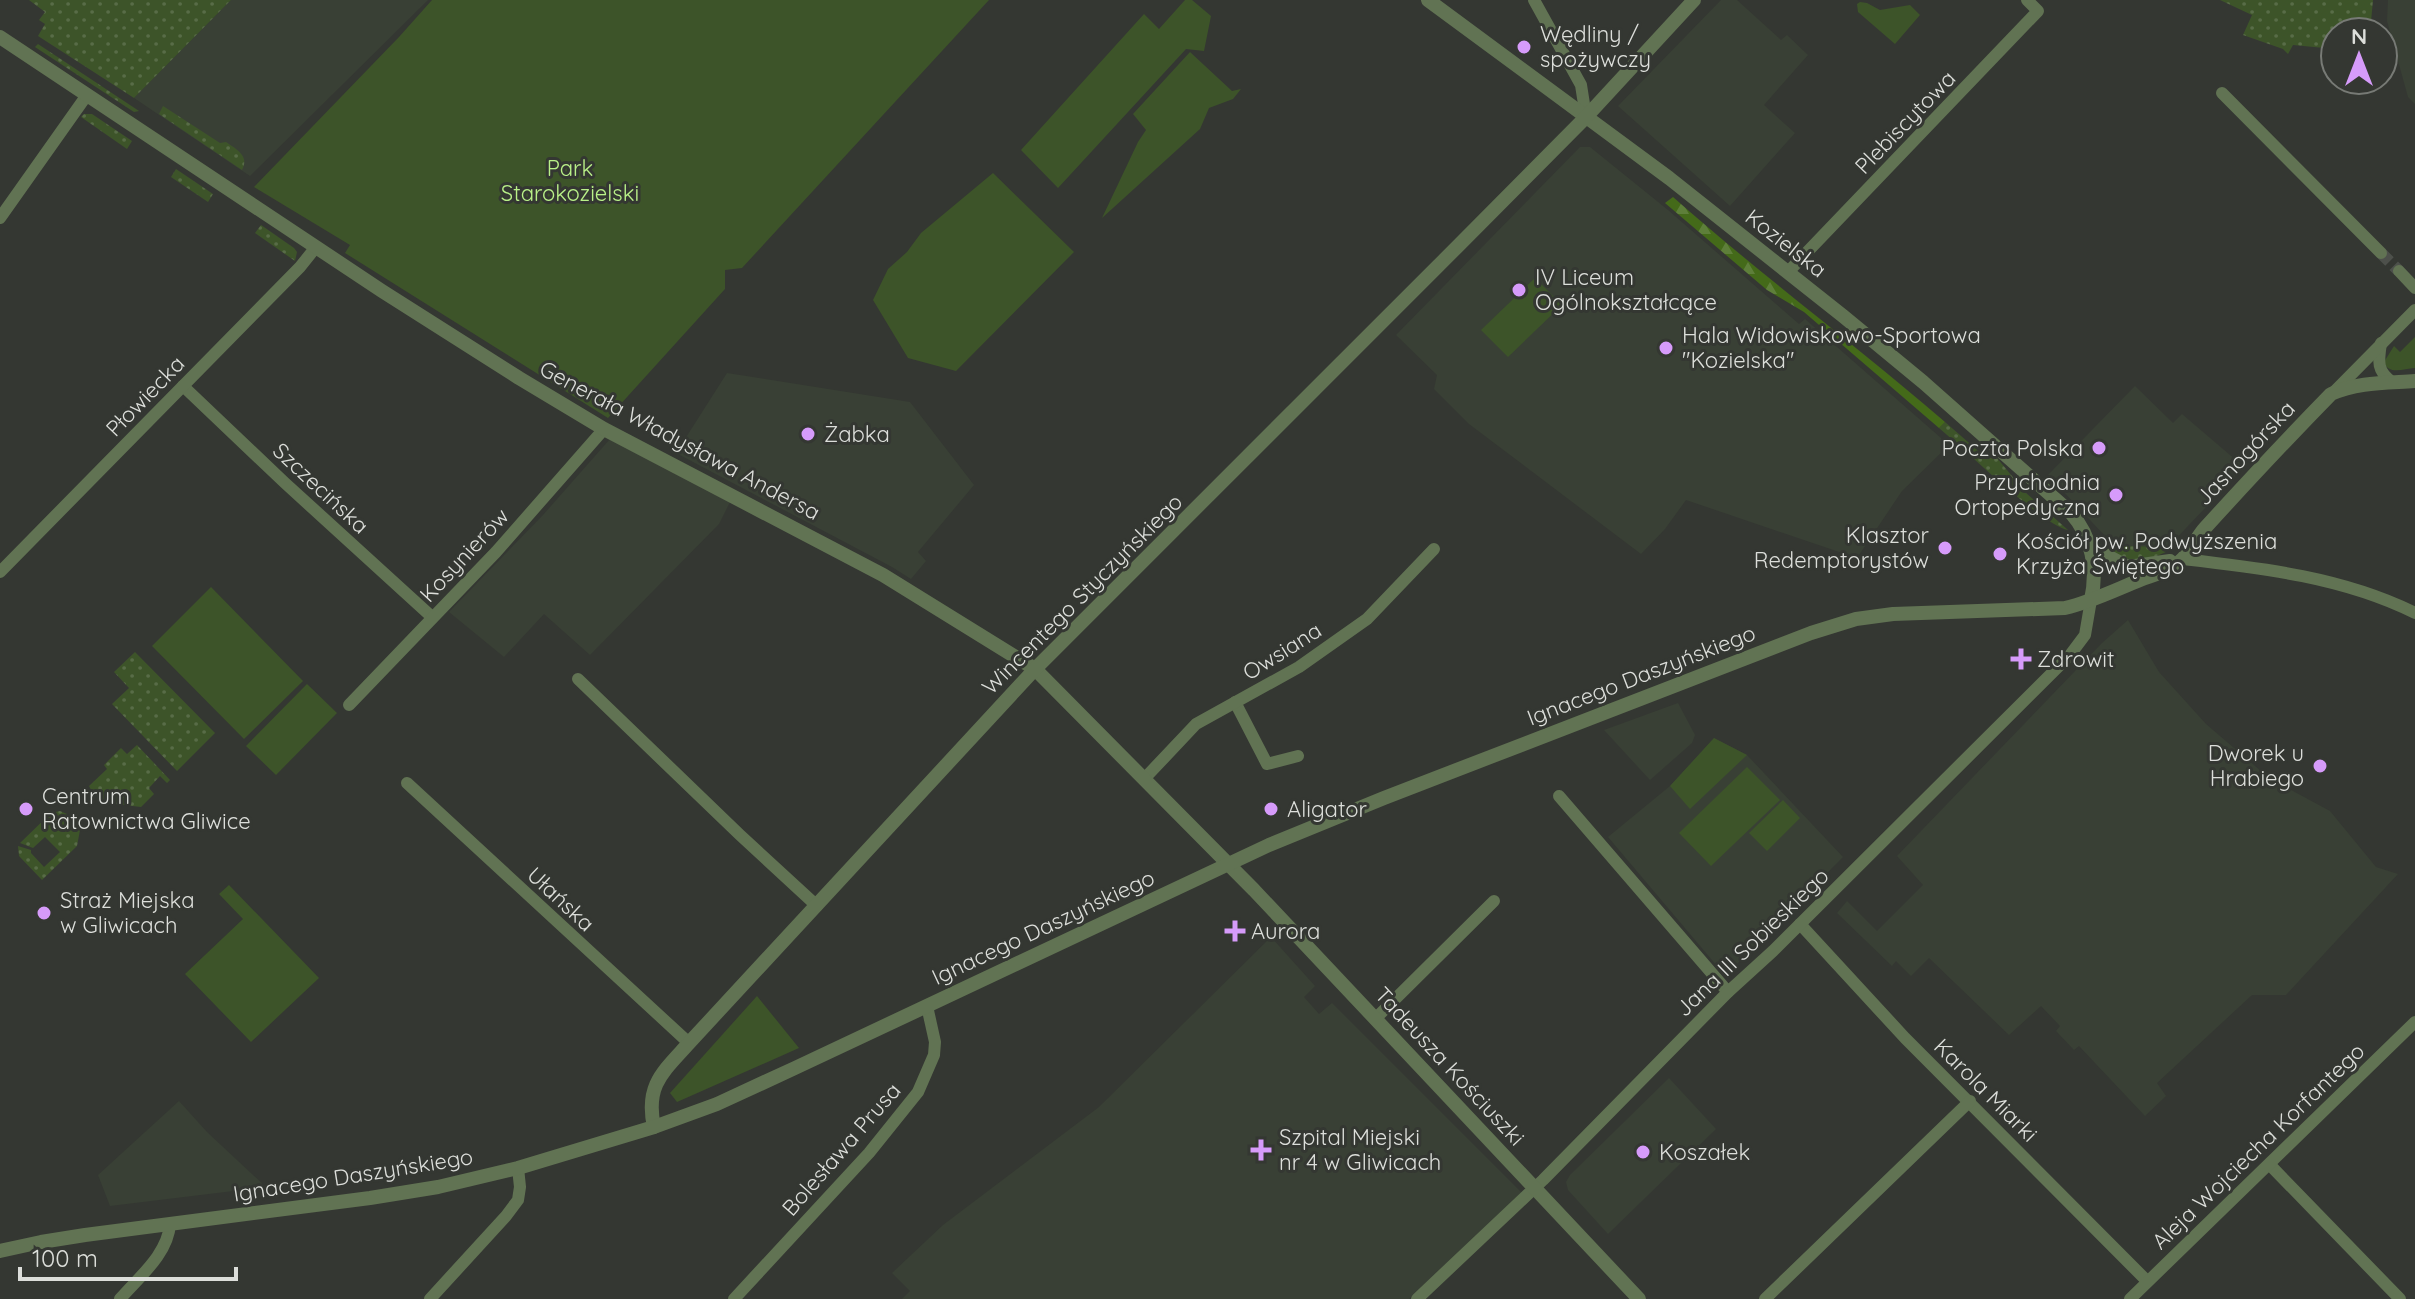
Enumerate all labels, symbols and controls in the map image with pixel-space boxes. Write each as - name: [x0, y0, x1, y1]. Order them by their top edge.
- north arrow: [2319, 16, 2399, 96]
- place label: Wędliny / spożywczy: [1540, 20, 1651, 73]
- text: N: [2351, 22, 2367, 50]
- marker: Wędliny / spożywczy: [1515, 38, 1533, 56]
- street label: Plebiscytowa: [1849, 64, 1961, 180]
- park label: Park Starokozielski: [501, 154, 639, 207]
- street label: Kozielska: [1740, 203, 1832, 283]
- place label: IV Liceum Ogólnokształcące: [1535, 263, 1717, 316]
- marker: IV Liceum Ogólnokształcące: [1510, 281, 1528, 299]
- place label: Hala Widowiskowo-Sportowa "Kozielska": [1682, 321, 1981, 374]
- marker: Hala Widowiskowo-Sportowa "Kozielska": [1657, 339, 1675, 357]
- street label: Płowiecka: [100, 350, 190, 442]
- street label: Generała Władysława Andersa: [535, 354, 825, 526]
- street label: Jasnogórska: [2189, 395, 2301, 511]
- place label: Żabka: [824, 420, 890, 448]
- marker: Żabka: [799, 425, 817, 443]
- place label: Poczta Polska: [1942, 434, 2083, 462]
- street label: Szczecińska: [267, 437, 375, 539]
- marker: Poczta Polska: [2090, 439, 2108, 457]
- place label: Przychodnia Ortopedyczna: [1955, 468, 2100, 521]
- marker: Przychodnia Ortopedyczna: [2107, 486, 2125, 504]
- street label: Wincentego Styczyńskiego: [976, 488, 1188, 700]
- street label: Kosynierów: [413, 502, 515, 608]
- place label: Klasztor Redemptorystów: [1754, 521, 1930, 574]
- place label: Kościół pw. Podwyższenia Krzyża Świętego: [2016, 527, 2277, 580]
- marker: Klasztor Redemptorystów: [1936, 539, 1954, 557]
- marker: Kościół pw. Podwyższenia Krzyża Świętego: [1991, 545, 2009, 563]
- street label: Owsiana: [1237, 616, 1327, 686]
- street label: Ignacego Daszyńskiego: [1523, 618, 1759, 732]
- place label: Zdrowit: [2037, 645, 2114, 673]
- marker: Zdrowit: [2012, 650, 2030, 668]
- place label: Dworek u Hrabiego: [2208, 739, 2304, 792]
- marker: Dworek u Hrabiego: [2311, 757, 2329, 775]
- place label: Centrum Ratownictwa Gliwice: [42, 782, 251, 835]
- place label: Aligator: [1287, 795, 1368, 823]
- marker: Centrum Ratownictwa Gliwice: [17, 800, 35, 818]
- marker: Aligator: [1262, 800, 1280, 818]
- street label: Ułańska: [521, 861, 601, 937]
- street label: Jana III Sobieskiego: [1670, 862, 1834, 1022]
- street label: Ignacego Daszyńskiego: [927, 863, 1159, 991]
- place label: Straż Miejska w Gliwicach: [60, 886, 195, 939]
- marker: Straż Miejska w Gliwicach: [35, 904, 53, 922]
- place label: Aurora: [1251, 917, 1320, 945]
- marker: Aurora: [1226, 922, 1244, 940]
- street label: Tadeusza Kościuszki: [1369, 981, 1531, 1151]
- street label: Karola Miarki: [1928, 1032, 2044, 1148]
- street label: Aleja Wojciecha Korfantego: [2146, 1037, 2370, 1255]
- street label: Bolesława Prusa: [776, 1077, 906, 1221]
- place label: Szpital Miejski nr 4 w Gliwicach: [1279, 1123, 1441, 1176]
- place label: Koszałek: [1659, 1138, 1750, 1166]
- marker: Szpital Miejski nr 4 w Gliwicach: [1250, 1139, 1272, 1161]
- street label: Ignacego Daszyńskiego: [231, 1142, 475, 1208]
- marker: Koszałek: [1634, 1143, 1652, 1161]
- scale bar: [20, 1231, 236, 1281]
- text: 100 m: [32, 1243, 98, 1273]

